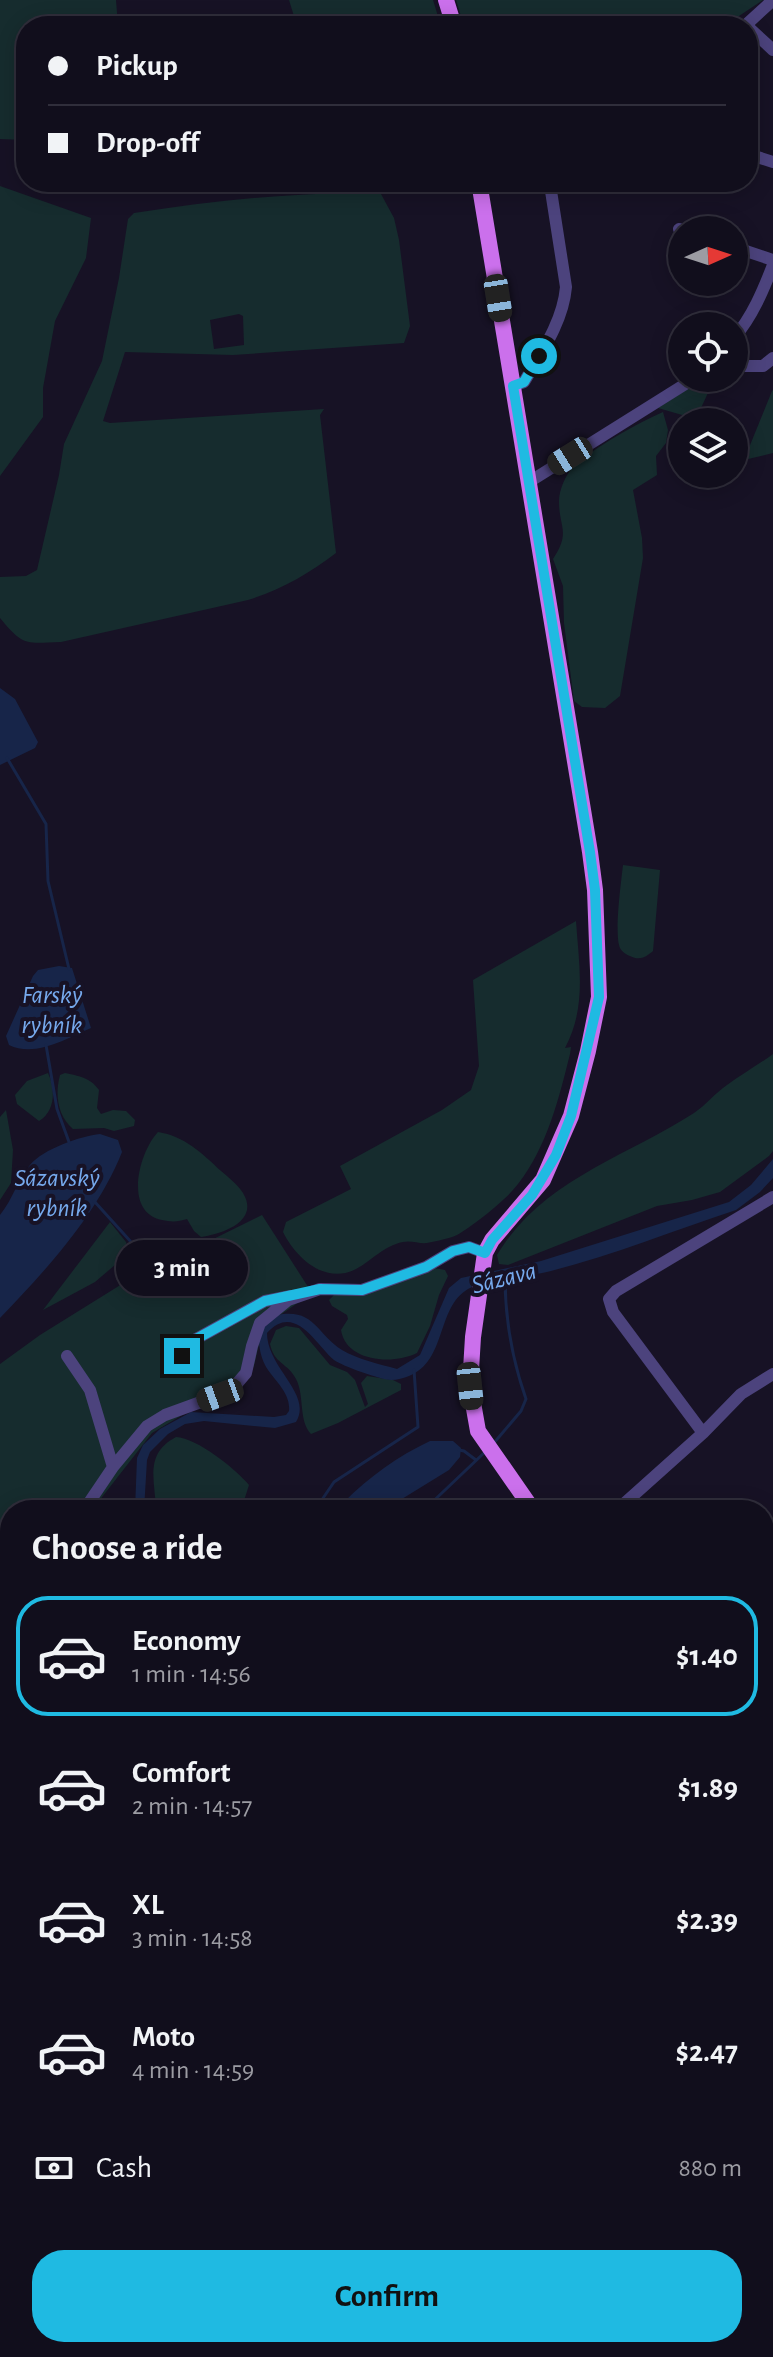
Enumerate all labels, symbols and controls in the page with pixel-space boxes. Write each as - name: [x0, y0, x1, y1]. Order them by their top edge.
- text: Pickup: [96, 51, 178, 81]
- text: Drop-off: [96, 128, 199, 158]
- north arrow: [668, 216, 748, 296]
- map controls: [668, 216, 748, 488]
- car: [482, 272, 514, 324]
- button: locate: [668, 312, 748, 392]
- route start: [521, 338, 557, 374]
- button: layers: [668, 408, 748, 488]
- car: [543, 433, 597, 479]
- water label: Farský rybník: [22, 982, 83, 1038]
- water label: Sázavský rybník: [14, 1165, 100, 1221]
- callout: 3 min: [116, 1240, 248, 1296]
- text: 3 min: [154, 1255, 210, 1281]
- water label: Sázava: [469, 1257, 539, 1299]
- route end: [164, 1338, 200, 1374]
- car: [456, 1361, 484, 1411]
- car: [193, 1376, 247, 1414]
- text: Choose a ride: [32, 1530, 222, 1566]
- icon: car: [36, 1620, 108, 1692]
- text: Economy: [132, 1626, 241, 1656]
- text: $1.40: [676, 1641, 738, 1671]
- text: 1 min · 14:56: [132, 1661, 251, 1687]
- icon: car: [36, 1752, 108, 1824]
- text: Comfort: [132, 1758, 231, 1788]
- text: $1.89: [678, 1773, 738, 1803]
- text: 2 min · 14:57: [132, 1793, 252, 1819]
- icon: car: [36, 1884, 108, 1956]
- text: XL: [132, 1890, 164, 1920]
- text: $2.39: [676, 1905, 738, 1935]
- text: 3 min · 14:58: [132, 1925, 253, 1951]
- icon: car: [36, 2016, 108, 2088]
- text: Moto: [132, 2022, 195, 2052]
- text: $2.47: [675, 2037, 738, 2067]
- text: 4 min · 14:59: [132, 2057, 254, 2083]
- icon: cash: [32, 2146, 76, 2190]
- text: Cash: [96, 2153, 152, 2183]
- text: 880 m: [679, 2155, 742, 2181]
- button: Confirm: [32, 2250, 742, 2342]

